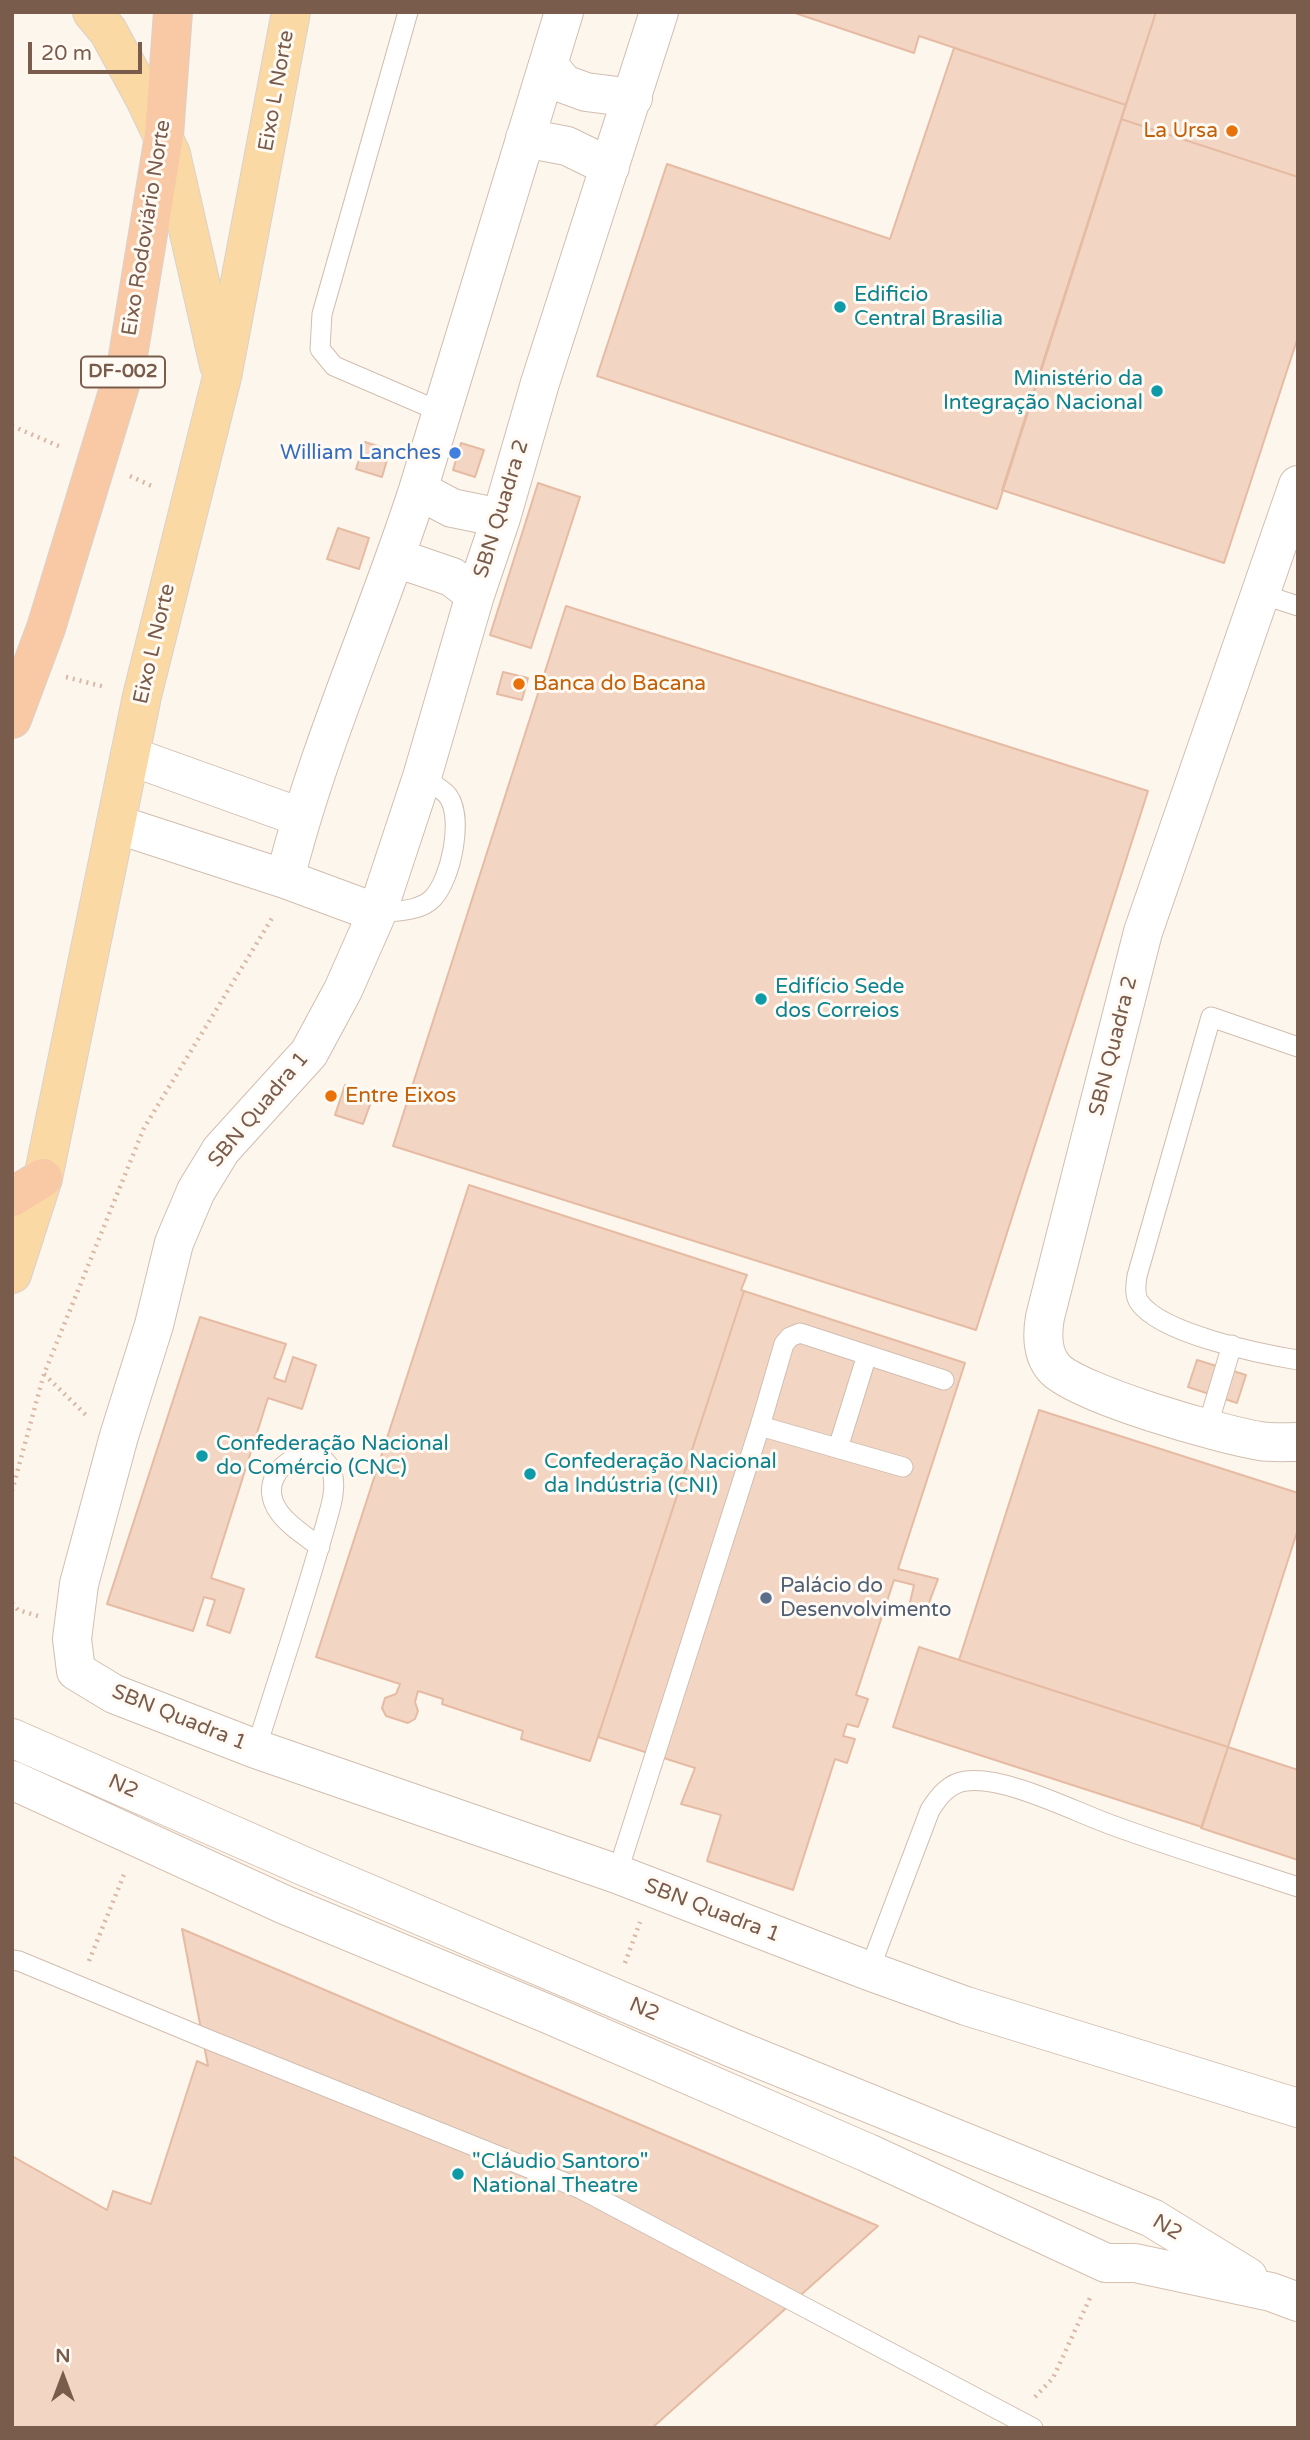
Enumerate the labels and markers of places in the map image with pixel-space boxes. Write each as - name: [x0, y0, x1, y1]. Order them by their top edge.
- place label: La Ursa: [1143, 118, 1218, 144]
- marker: La Ursa: [1224, 123, 1240, 139]
- place label: Edificio Central Brasilia: [854, 282, 1003, 332]
- marker: Edificio Central Brasilia: [832, 299, 848, 315]
- place label: Ministério da Integração Nacional: [943, 366, 1143, 416]
- marker: Ministério da Integração Nacional: [1149, 383, 1165, 399]
- place label: William Lanches: [280, 440, 441, 466]
- marker: William Lanches: [447, 445, 463, 461]
- place label: Banca do Bacana: [533, 671, 706, 697]
- marker: Banca do Bacana: [511, 676, 527, 692]
- place label: Edifício Sede dos Correios: [775, 974, 904, 1024]
- marker: Edifício Sede dos Correios: [753, 991, 769, 1007]
- place label: Entre Eixos: [345, 1083, 456, 1109]
- marker: Entre Eixos: [323, 1088, 339, 1104]
- place label: Confederação Nacional do Comércio (CNC): [216, 1431, 449, 1481]
- marker: Confederação Nacional do Comércio (CNC): [194, 1448, 210, 1464]
- place label: Confederação Nacional da Indústria (CNI): [544, 1449, 777, 1499]
- marker: Confederação Nacional da Indústria (CNI): [522, 1466, 538, 1482]
- place label: Palácio do Desenvolvimento: [780, 1573, 952, 1623]
- marker: Palácio do Desenvolvimento: [758, 1590, 774, 1606]
- place label: "Cláudio Santoro" National Theatre: [472, 2149, 648, 2199]
- marker: "Cláudio Santoro" National Theatre: [450, 2166, 466, 2182]

